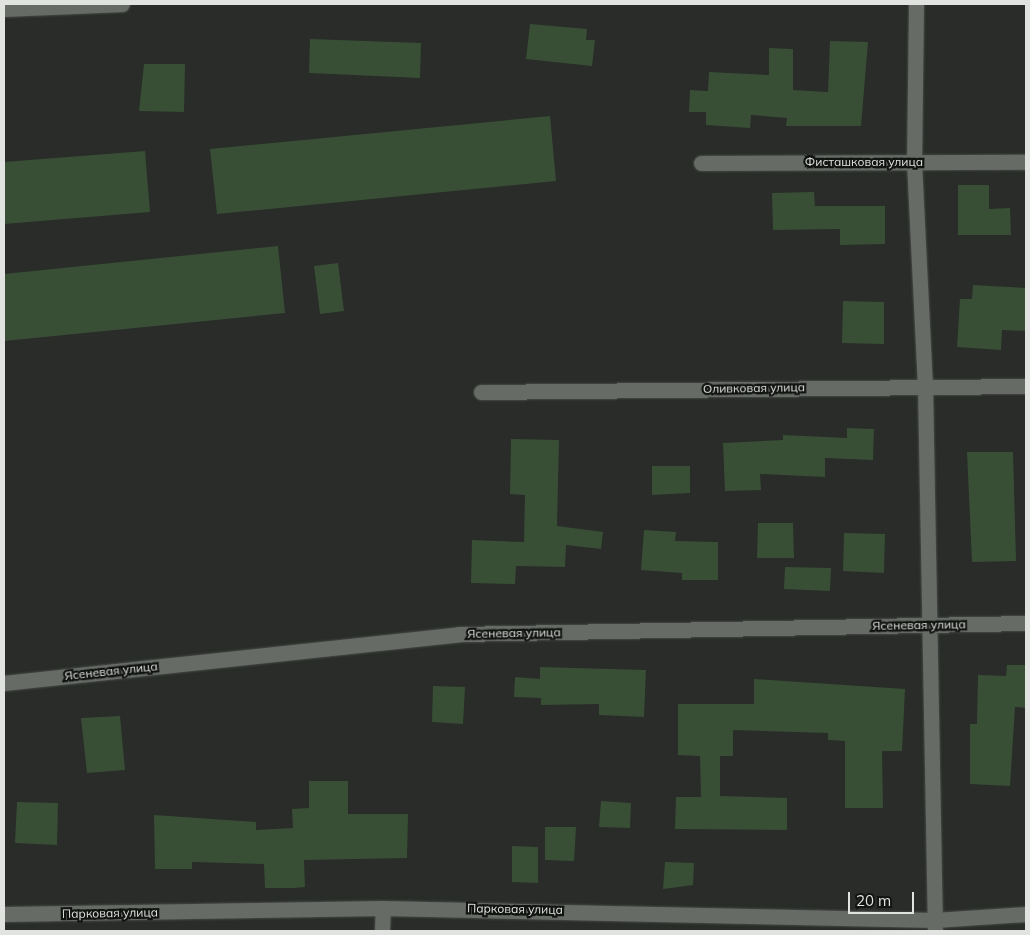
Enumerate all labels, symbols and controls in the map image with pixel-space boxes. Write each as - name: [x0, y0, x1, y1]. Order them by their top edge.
- street label: Фисташковая улица: [805, 155, 923, 169]
- street label: Оливковая улица: [703, 380, 805, 396]
- street label: Ясеневая улица: [872, 617, 966, 633]
- street label: Ясеневая улица: [467, 625, 561, 641]
- street label: Ясеневая улица: [64, 659, 158, 683]
- scale bar: [850, 882, 916, 914]
- text: 20 m: [856, 891, 891, 910]
- street label: Парковая улица: [467, 901, 563, 917]
- street label: Парковая улица: [62, 905, 158, 921]

